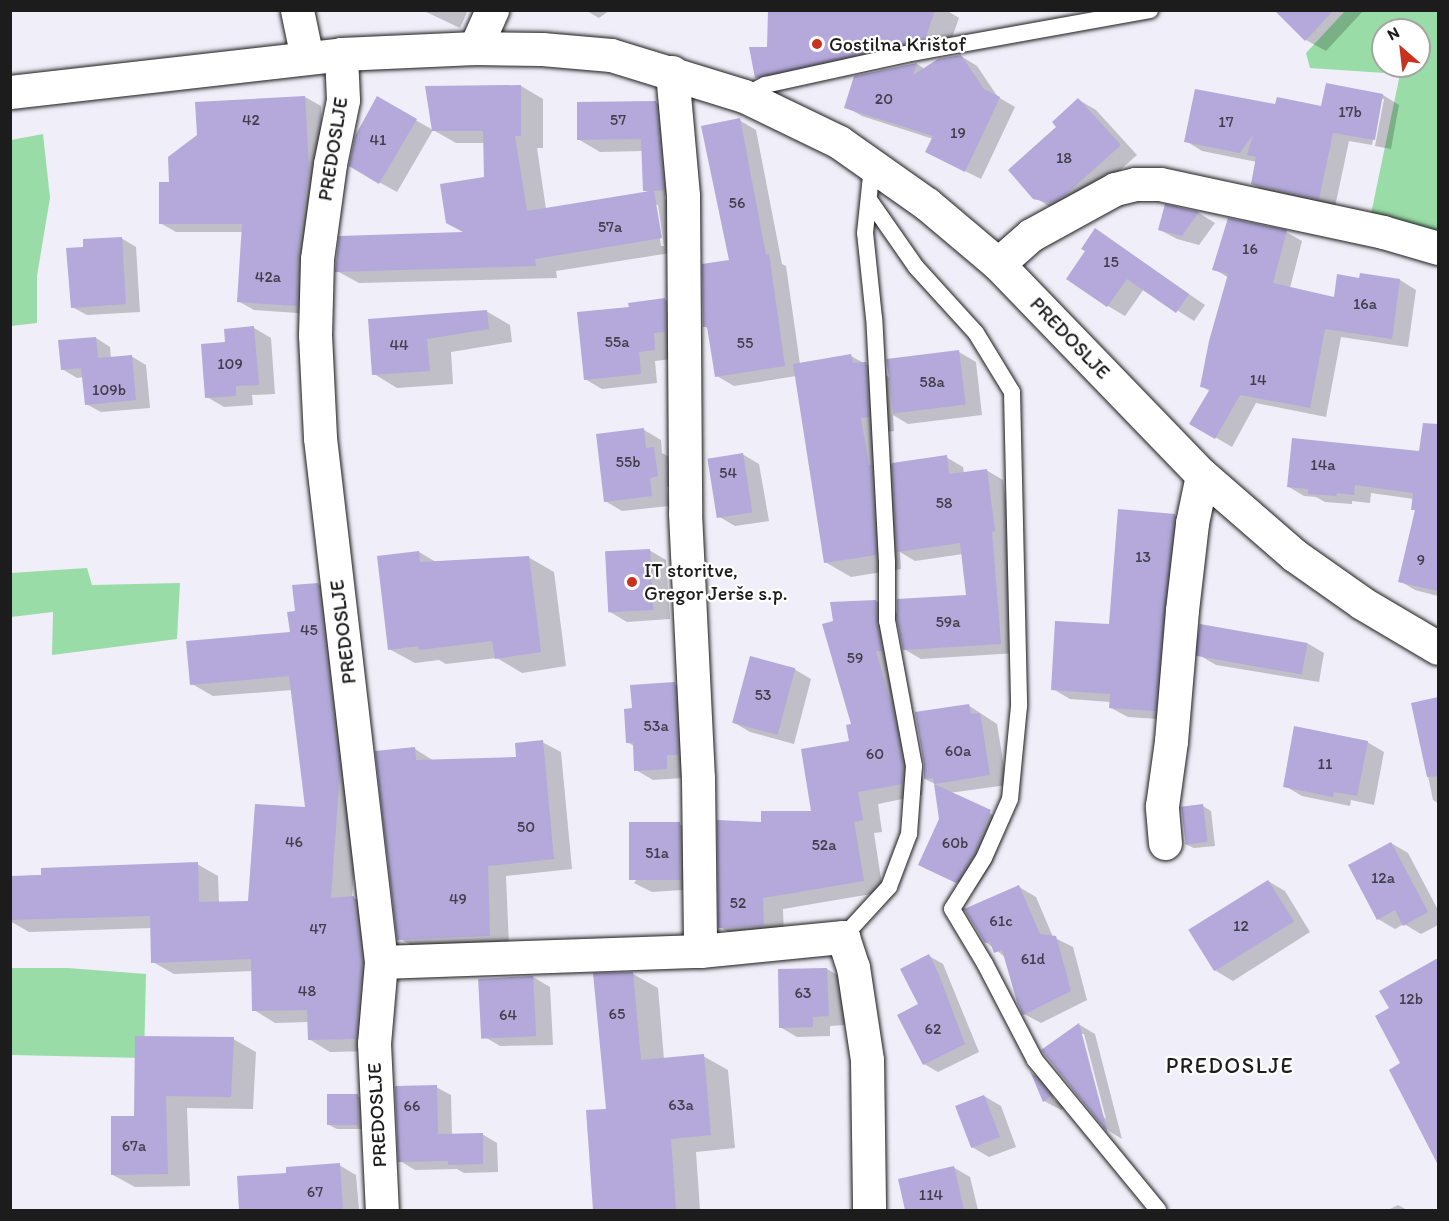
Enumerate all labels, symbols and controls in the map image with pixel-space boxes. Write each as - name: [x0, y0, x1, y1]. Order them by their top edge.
- north arrow: [1371, 18, 1431, 78]
- text: N: [1384, 23, 1402, 44]
- place label: Gostilna Krištof: [829, 32, 966, 56]
- marker: Gostilna Krištof: [810, 37, 824, 51]
- house number: 20: [875, 89, 893, 109]
- street label: PREDOSLJE: [313, 95, 353, 203]
- house number: 17b: [1338, 102, 1362, 122]
- house number: 42: [242, 110, 260, 130]
- house number: 57: [610, 110, 626, 130]
- house number: 17: [1218, 112, 1234, 132]
- house number: 19: [950, 123, 966, 143]
- house number: 41: [369, 130, 387, 150]
- house number: 18: [1056, 148, 1072, 168]
- house number: 56: [729, 193, 745, 213]
- house number: 57a: [598, 217, 622, 237]
- house number: 16: [1242, 239, 1258, 259]
- house number: 15: [1103, 252, 1119, 272]
- house number: 42a: [255, 267, 281, 287]
- street label: PREDOSLJE: [1025, 292, 1115, 384]
- house number: 16a: [1353, 294, 1377, 314]
- house number: 55a: [604, 332, 630, 352]
- house number: 55: [737, 333, 753, 353]
- house number: 44: [389, 335, 409, 355]
- house number: 109: [217, 354, 243, 374]
- house number: 14: [1249, 370, 1267, 390]
- house number: 58a: [919, 372, 945, 392]
- house number: 109b: [92, 380, 126, 400]
- house number: 55b: [615, 452, 641, 472]
- house number: 14a: [1310, 455, 1336, 475]
- house number: 54: [719, 463, 737, 483]
- house number: 58: [935, 493, 953, 513]
- house number: 13: [1135, 547, 1151, 567]
- house number: 9: [1417, 550, 1425, 570]
- place label: IT storitve, Gregor Jerše s.p.: [644, 558, 787, 605]
- marker: IT storitve, Gregor Jerše s.p.: [625, 575, 639, 589]
- street label: PREDOSLJE: [325, 579, 361, 685]
- house number: 59a: [935, 612, 961, 632]
- house number: 45: [300, 620, 318, 640]
- house number: 59: [847, 648, 863, 668]
- house number: 53: [754, 685, 772, 705]
- house number: 53a: [643, 716, 669, 736]
- house number: 60a: [945, 741, 971, 761]
- house number: 60: [866, 744, 884, 764]
- house number: 11: [1318, 754, 1332, 774]
- house number: 50: [517, 817, 535, 837]
- house number: 46: [285, 832, 303, 852]
- house number: 60b: [942, 833, 968, 853]
- house number: 52a: [811, 835, 837, 855]
- house number: 51a: [645, 843, 669, 863]
- house number: 12a: [1371, 868, 1395, 888]
- house number: 49: [449, 889, 467, 909]
- house number: 52: [730, 893, 746, 913]
- house number: 61c: [989, 911, 1013, 931]
- house number: 12: [1233, 916, 1249, 936]
- house number: 47: [309, 919, 327, 939]
- house number: 61d: [1021, 949, 1045, 969]
- house number: 48: [298, 981, 316, 1001]
- house number: 63: [794, 983, 812, 1003]
- house number: 12b: [1399, 989, 1423, 1009]
- house number: 65: [609, 1004, 625, 1024]
- house number: 64: [499, 1005, 517, 1025]
- house number: 62: [925, 1019, 941, 1039]
- district label: PREDOSLJE: [1166, 1053, 1294, 1079]
- street label: PREDOSLJE: [362, 1062, 392, 1168]
- house number: 63a: [668, 1095, 694, 1115]
- house number: 66: [404, 1096, 420, 1116]
- house number: 67a: [122, 1136, 146, 1156]
- house number: 67: [307, 1182, 323, 1202]
- house number: 114: [919, 1185, 943, 1205]

